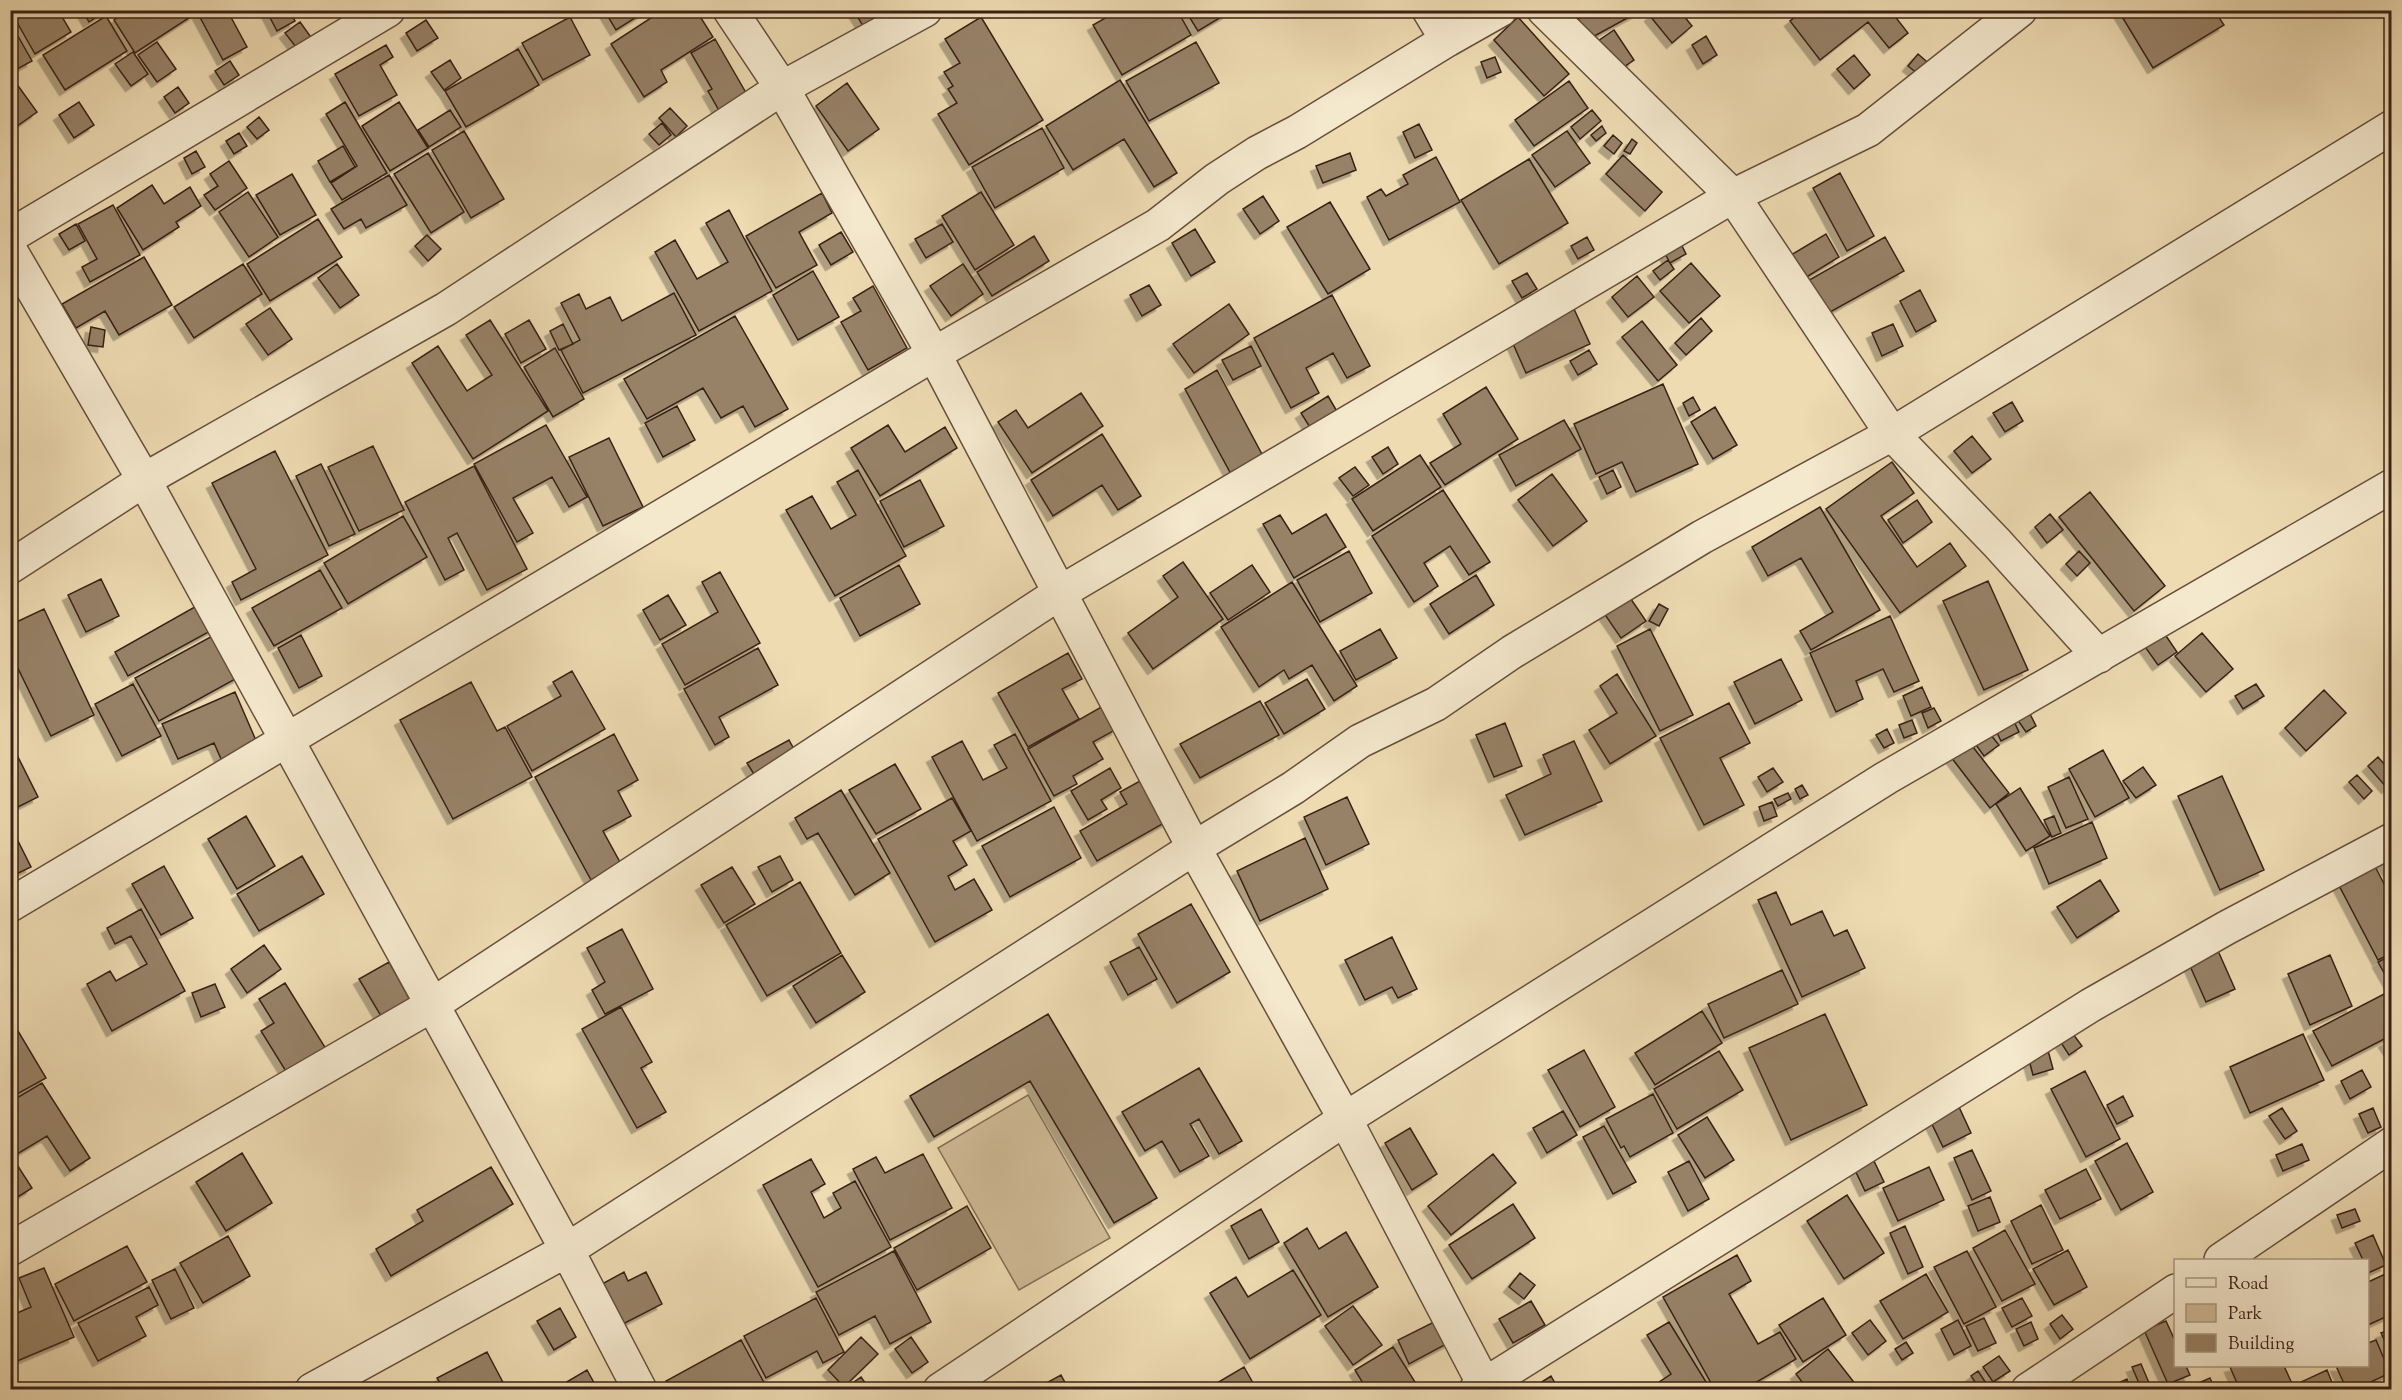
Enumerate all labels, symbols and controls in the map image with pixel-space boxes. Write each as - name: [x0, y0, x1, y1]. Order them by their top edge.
- legend: [2174, 1259, 2369, 1367]
- text: Road: [2228, 1272, 2268, 1298]
- text: Park: [2228, 1302, 2263, 1328]
- text: Building: [2228, 1332, 2294, 1358]

